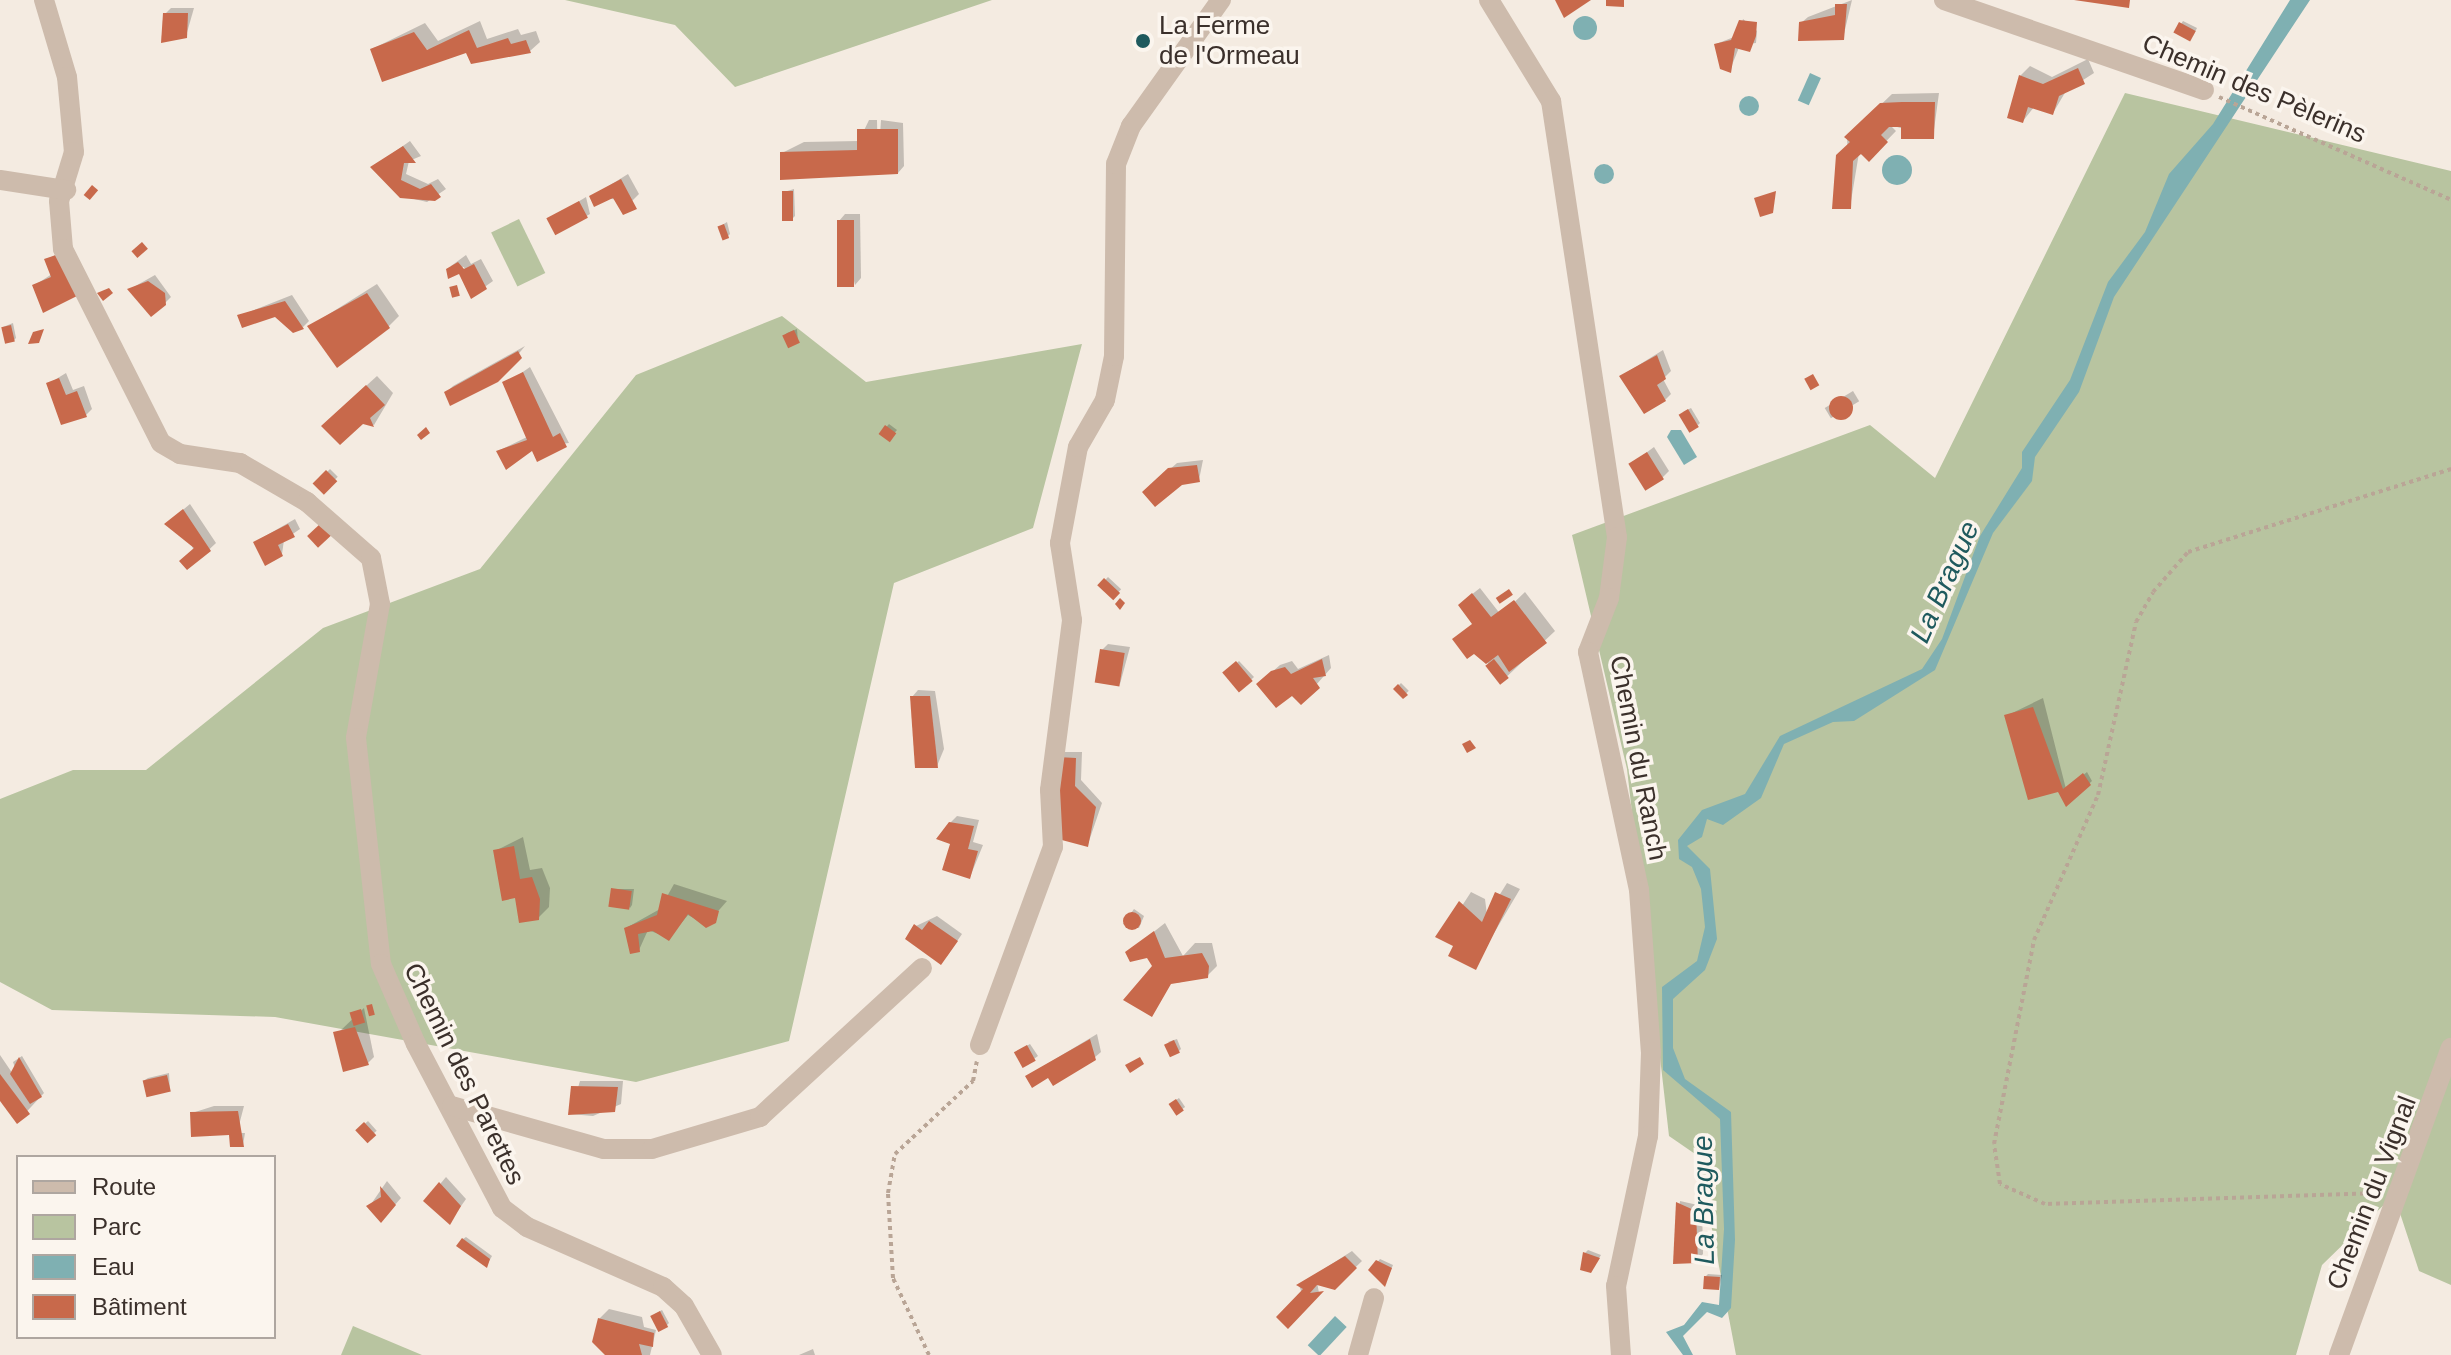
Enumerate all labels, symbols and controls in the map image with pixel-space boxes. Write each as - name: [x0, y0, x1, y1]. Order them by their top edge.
- place label: La Ferme de l'Ormeau: [1159, 10, 1300, 72]
- street label: Chemin des Pèlerins: [2137, 28, 2371, 150]
- marker: La Ferme de l'Ormeau: [1134, 32, 1152, 50]
- water label: La Brague: [1903, 516, 1987, 648]
- street label: Chemin du Ranch: [1603, 653, 1673, 863]
- street label: Chemin des Parettes: [397, 958, 531, 1190]
- street label: Chemin du Vignal: [2321, 1092, 2423, 1294]
- water label: La Brague: [1686, 1135, 1722, 1265]
- legend: [16, 1155, 276, 1339]
- text: Route: [92, 1173, 156, 1200]
- text: Parc: [92, 1213, 141, 1240]
- text: Eau: [92, 1253, 135, 1280]
- text: Bâtiment: [92, 1293, 187, 1320]

